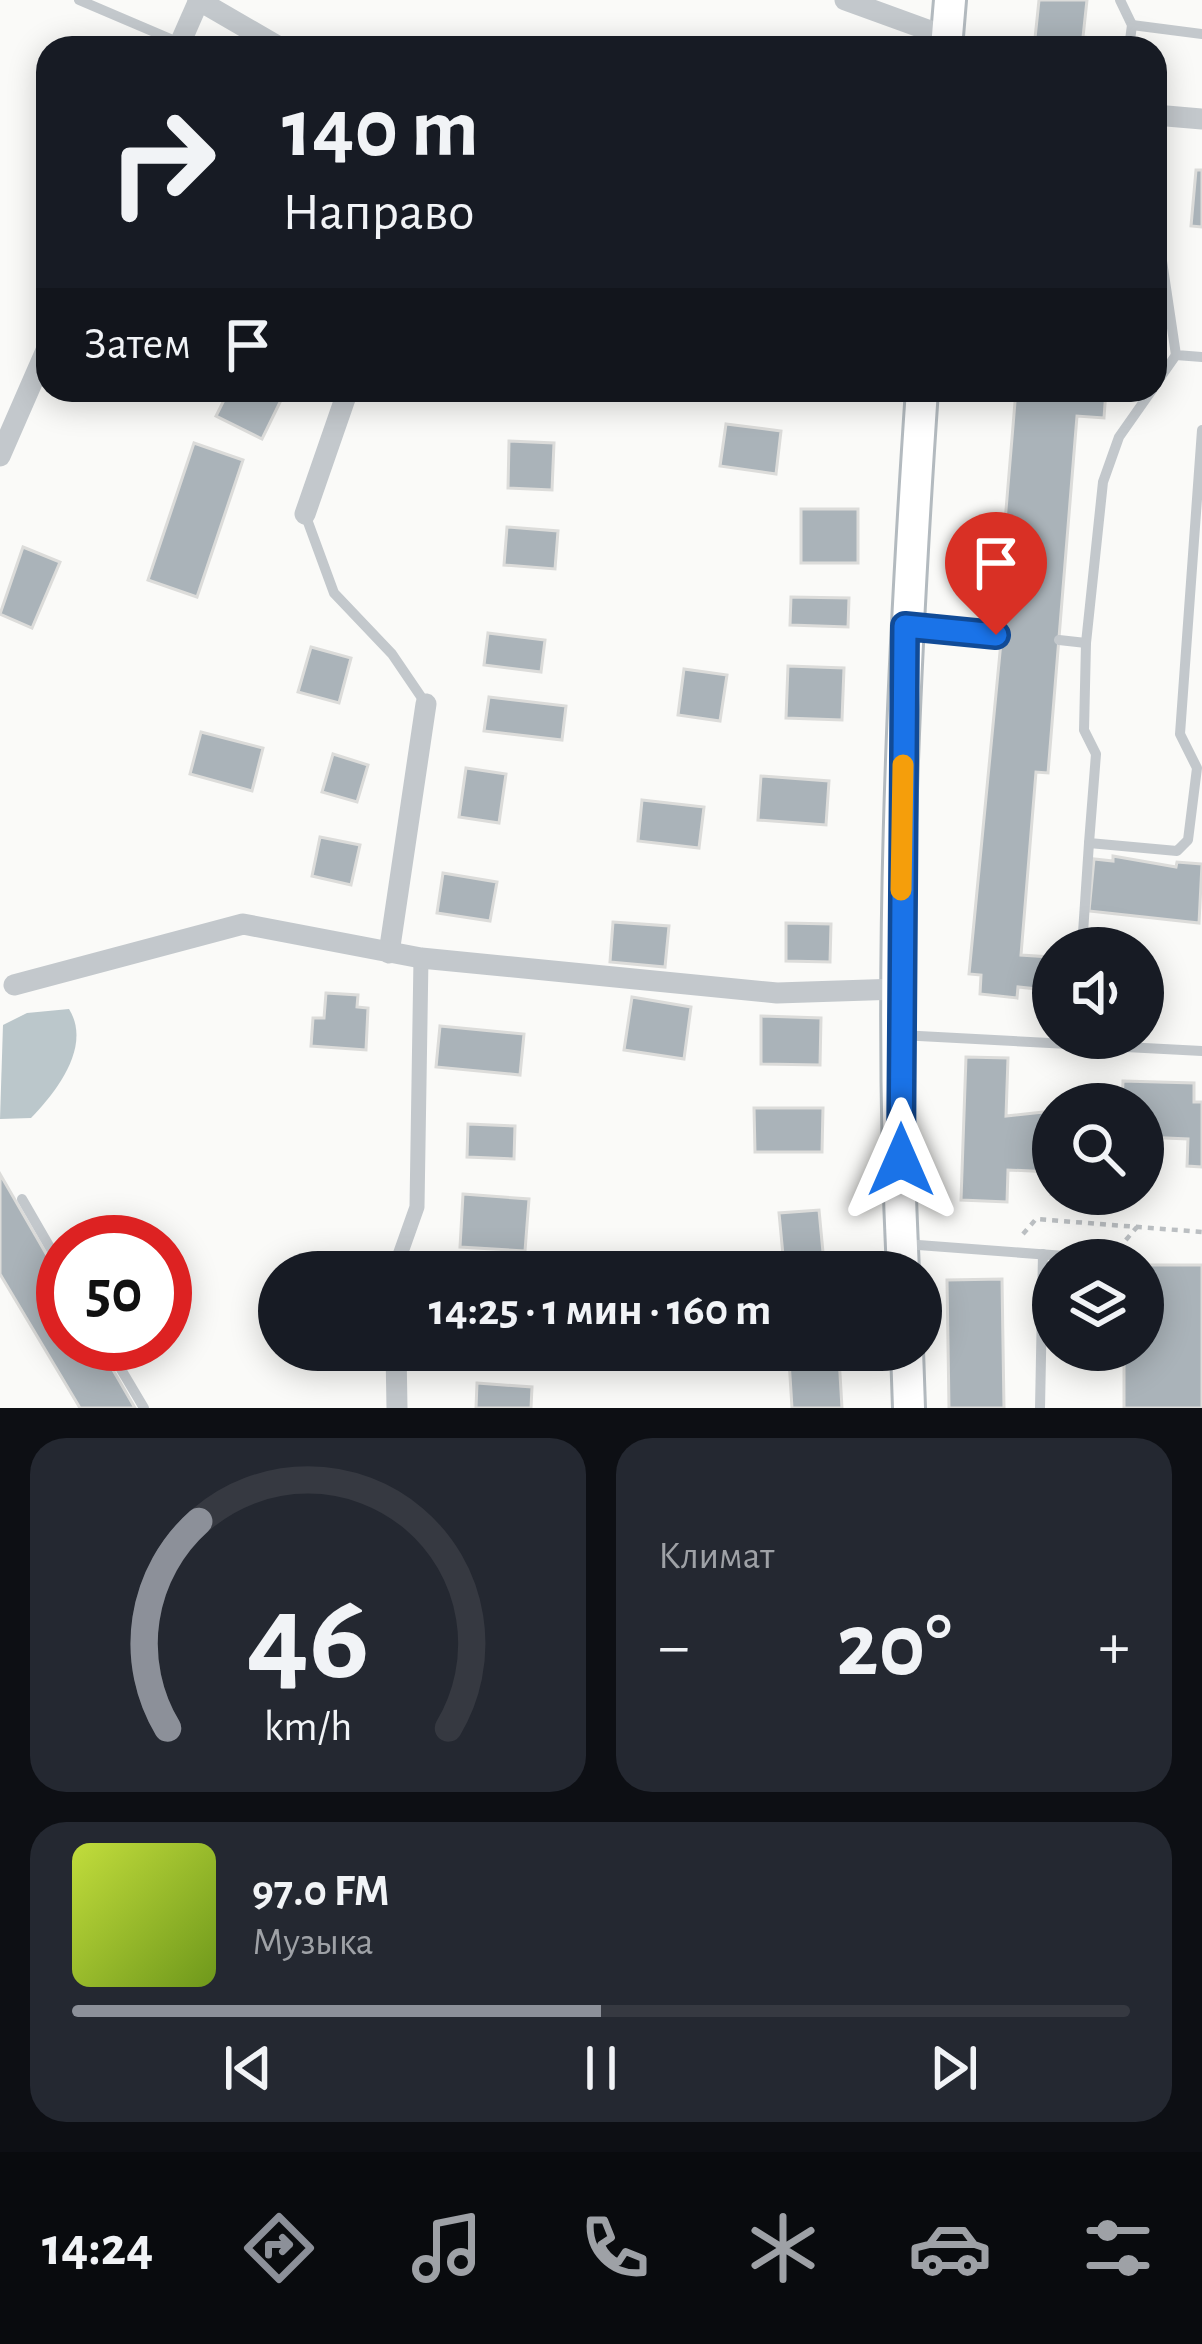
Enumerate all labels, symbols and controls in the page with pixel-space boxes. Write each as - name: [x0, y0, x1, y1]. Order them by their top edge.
- icon: right: [84, 84, 240, 240]
- text: 140 m: [282, 88, 479, 172]
- text: Направо: [282, 186, 474, 240]
- icon: arrive: [215, 312, 281, 378]
- text: Затем: [84, 322, 191, 367]
- pin: [945, 512, 1047, 635]
- icon: arrive: [963, 530, 1029, 596]
- map controls: [1032, 927, 1164, 1371]
- button: sound: [1032, 927, 1164, 1059]
- button: search: [1032, 1083, 1164, 1215]
- position arrow: [838, 1097, 964, 1223]
- speed limit sign: 50: [36, 1215, 192, 1371]
- button: layers: [1032, 1239, 1164, 1371]
- text: 14:25 · 1 мин · 160 m: [429, 1288, 771, 1333]
- text: Климат: [658, 1537, 774, 1576]
- text: 46: [246, 1577, 370, 1702]
- text: 20°: [836, 1602, 952, 1692]
- text: −: [658, 1614, 690, 1680]
- text: +: [1098, 1614, 1130, 1680]
- text: km/h: [264, 1706, 352, 1749]
- text: 97.0 FM: [252, 1869, 390, 1914]
- text: Музыка: [252, 1923, 374, 1962]
- icon: previous: [215, 2035, 281, 2101]
- icon: pause: [568, 2035, 634, 2101]
- icon: next: [921, 2035, 987, 2101]
- icon: directions: [237, 2206, 321, 2290]
- icon: music: [405, 2206, 489, 2290]
- icon: phone: [573, 2206, 657, 2290]
- icon: climate: [741, 2206, 825, 2290]
- icon: car: [908, 2206, 992, 2290]
- icon: filters: [1076, 2206, 1160, 2290]
- text: 14:24: [42, 2221, 153, 2275]

